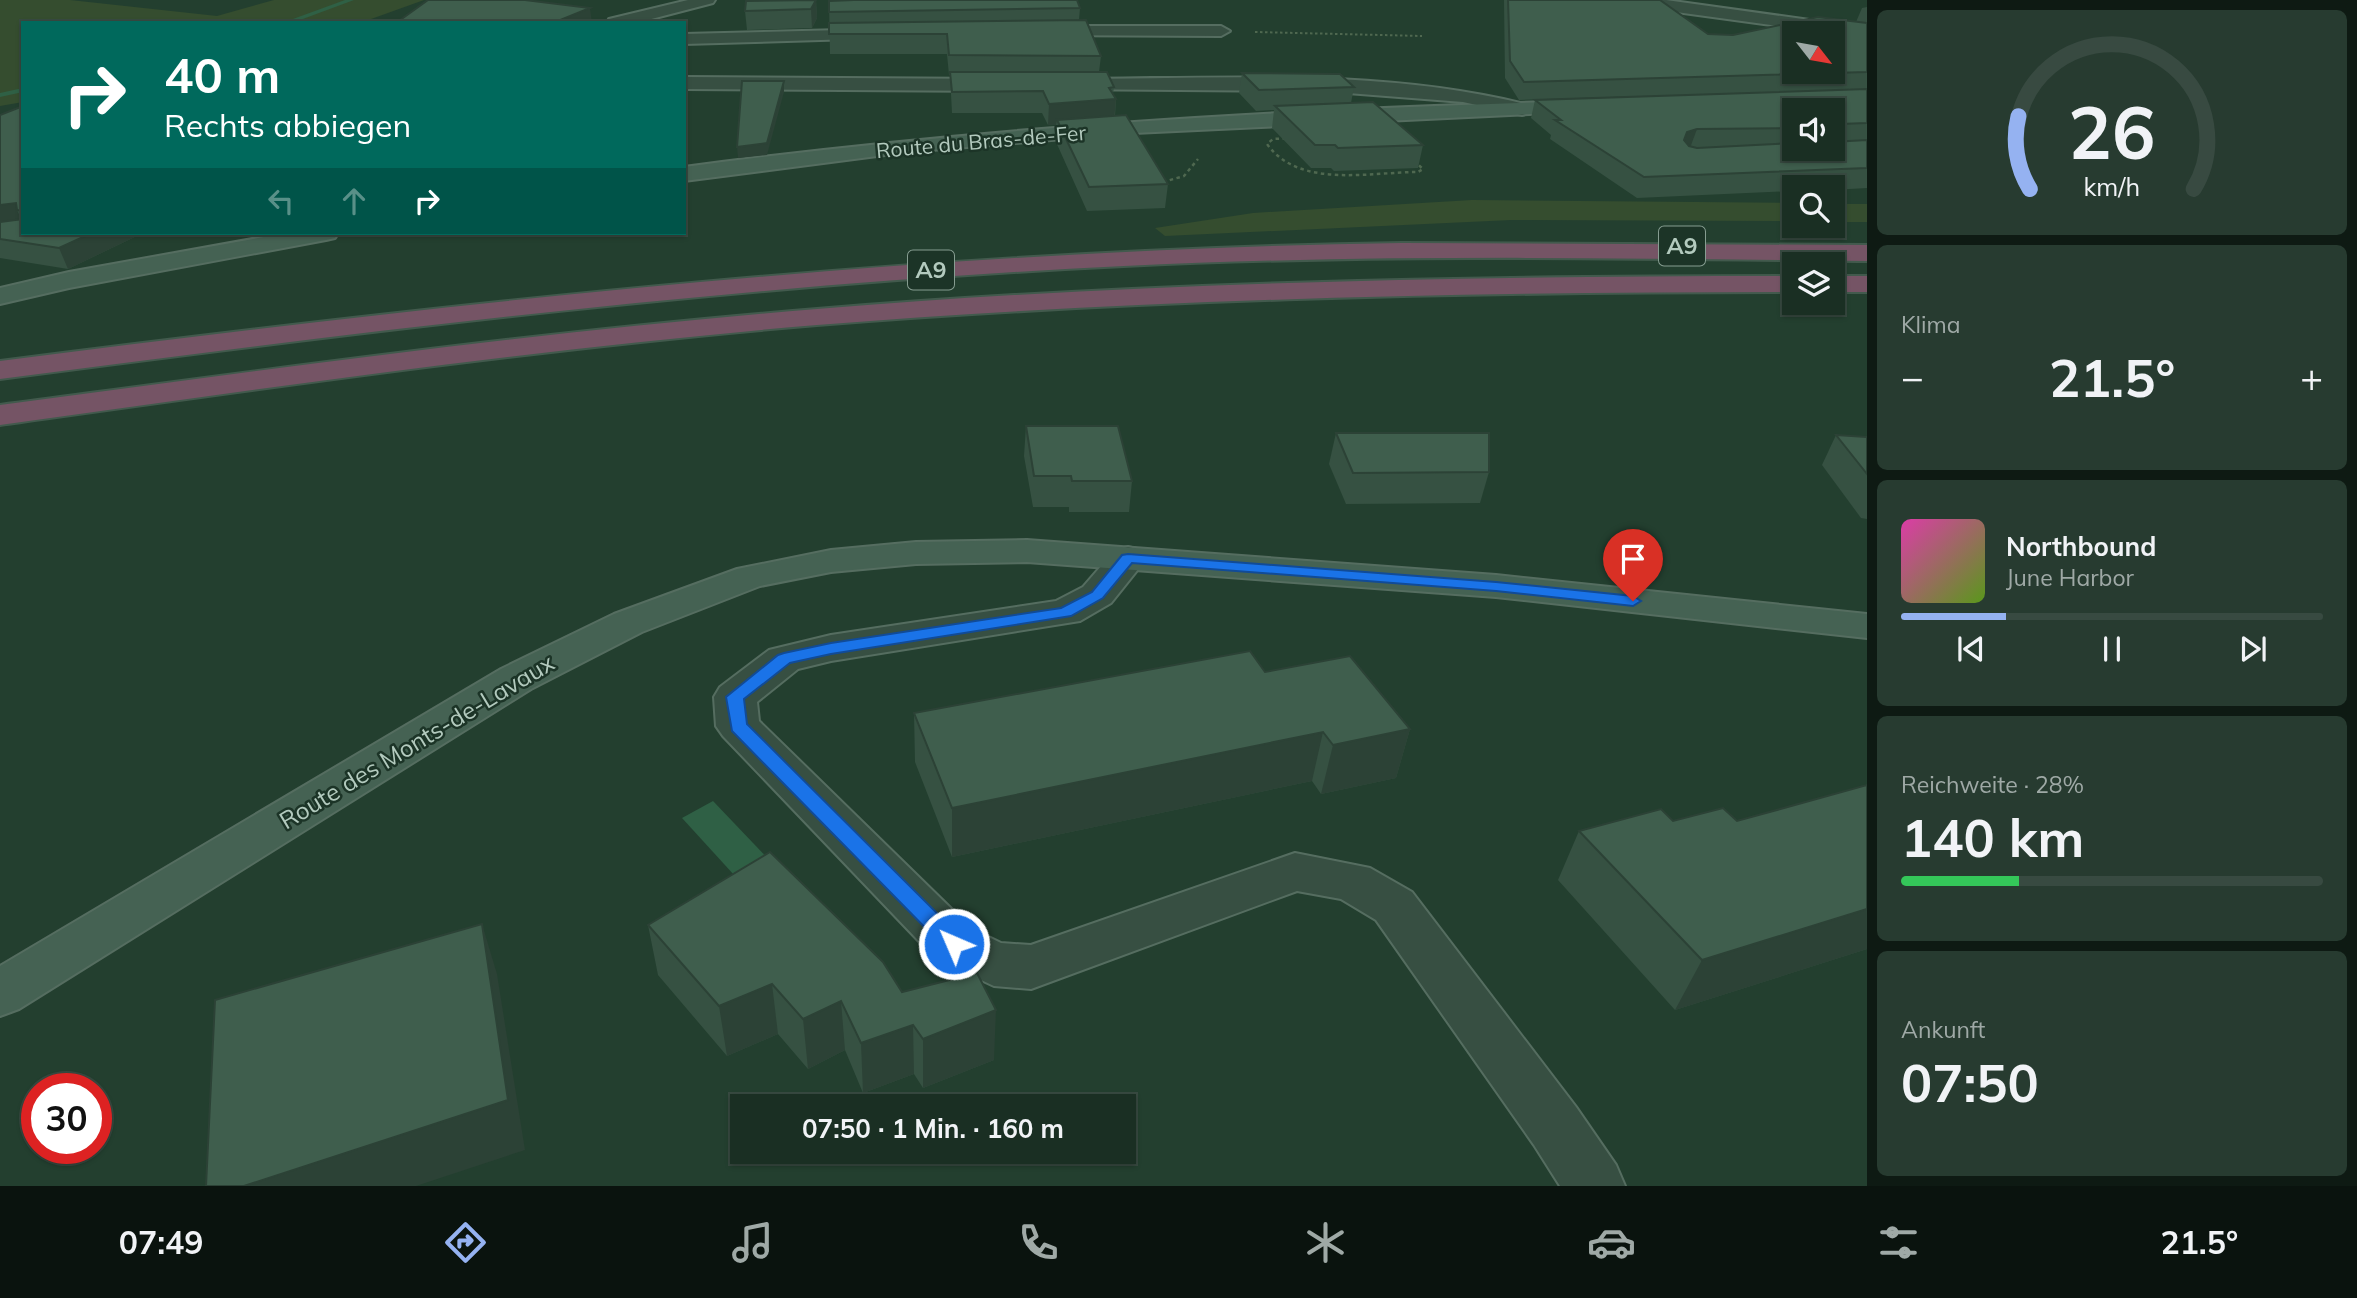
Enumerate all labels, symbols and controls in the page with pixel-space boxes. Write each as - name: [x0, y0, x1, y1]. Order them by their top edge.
- north arrow: [1782, 21, 1844, 84]
- map controls: [1782, 21, 1845, 315]
- text: 40 m: [164, 44, 280, 105]
- icon: right: [49, 49, 140, 140]
- text: 26: [2068, 86, 2156, 177]
- button: sound: [1782, 98, 1845, 161]
- text: Rechts abbiegen: [164, 105, 411, 145]
- street label: Route du Bras-de-Fer: [875, 119, 1087, 163]
- text: km/h: [2084, 170, 2140, 201]
- button: search: [1782, 175, 1845, 238]
- icon: left: [262, 182, 300, 220]
- icon: ahead: [335, 182, 373, 220]
- icon: right: [408, 182, 446, 220]
- road number: A9: [1659, 227, 1705, 266]
- road number: A9: [908, 250, 954, 290]
- button: layers: [1782, 252, 1845, 315]
- text: Klima: [1901, 310, 1961, 339]
- text: 21.5°: [2049, 345, 2175, 410]
- text: −: [1901, 353, 1924, 401]
- text: +: [2300, 353, 2323, 401]
- pin: [1603, 529, 1663, 601]
- text: Northbound: [2006, 530, 2156, 563]
- icon: arrive: [1614, 540, 1652, 578]
- text: June Harbor: [2006, 563, 2134, 592]
- icon: previous: [1952, 630, 1990, 668]
- icon: pause: [2093, 630, 2131, 668]
- icon: next: [2234, 630, 2272, 668]
- street label: Route des Monts-de-Lavaux: [274, 647, 560, 835]
- text: Reichweite · 28%: [1901, 770, 2084, 799]
- text: 140 km: [1901, 805, 2084, 870]
- position arrow: [917, 907, 991, 981]
- text: Ankunft: [1901, 1015, 1985, 1044]
- text: 07:50: [1901, 1050, 2039, 1115]
- speed limit sign: 30: [21, 1073, 112, 1164]
- text: 07:50 · 1 Min. · 160 m: [802, 1112, 1064, 1145]
- icon: directions: [441, 1218, 490, 1267]
- icon: music: [728, 1218, 777, 1267]
- icon: phone: [1014, 1218, 1063, 1267]
- icon: climate: [1301, 1218, 1350, 1267]
- icon: car: [1587, 1218, 1636, 1267]
- icon: filters: [1874, 1218, 1923, 1267]
- text: 07:49: [119, 1222, 204, 1262]
- text: 21.5°: [2160, 1222, 2238, 1262]

